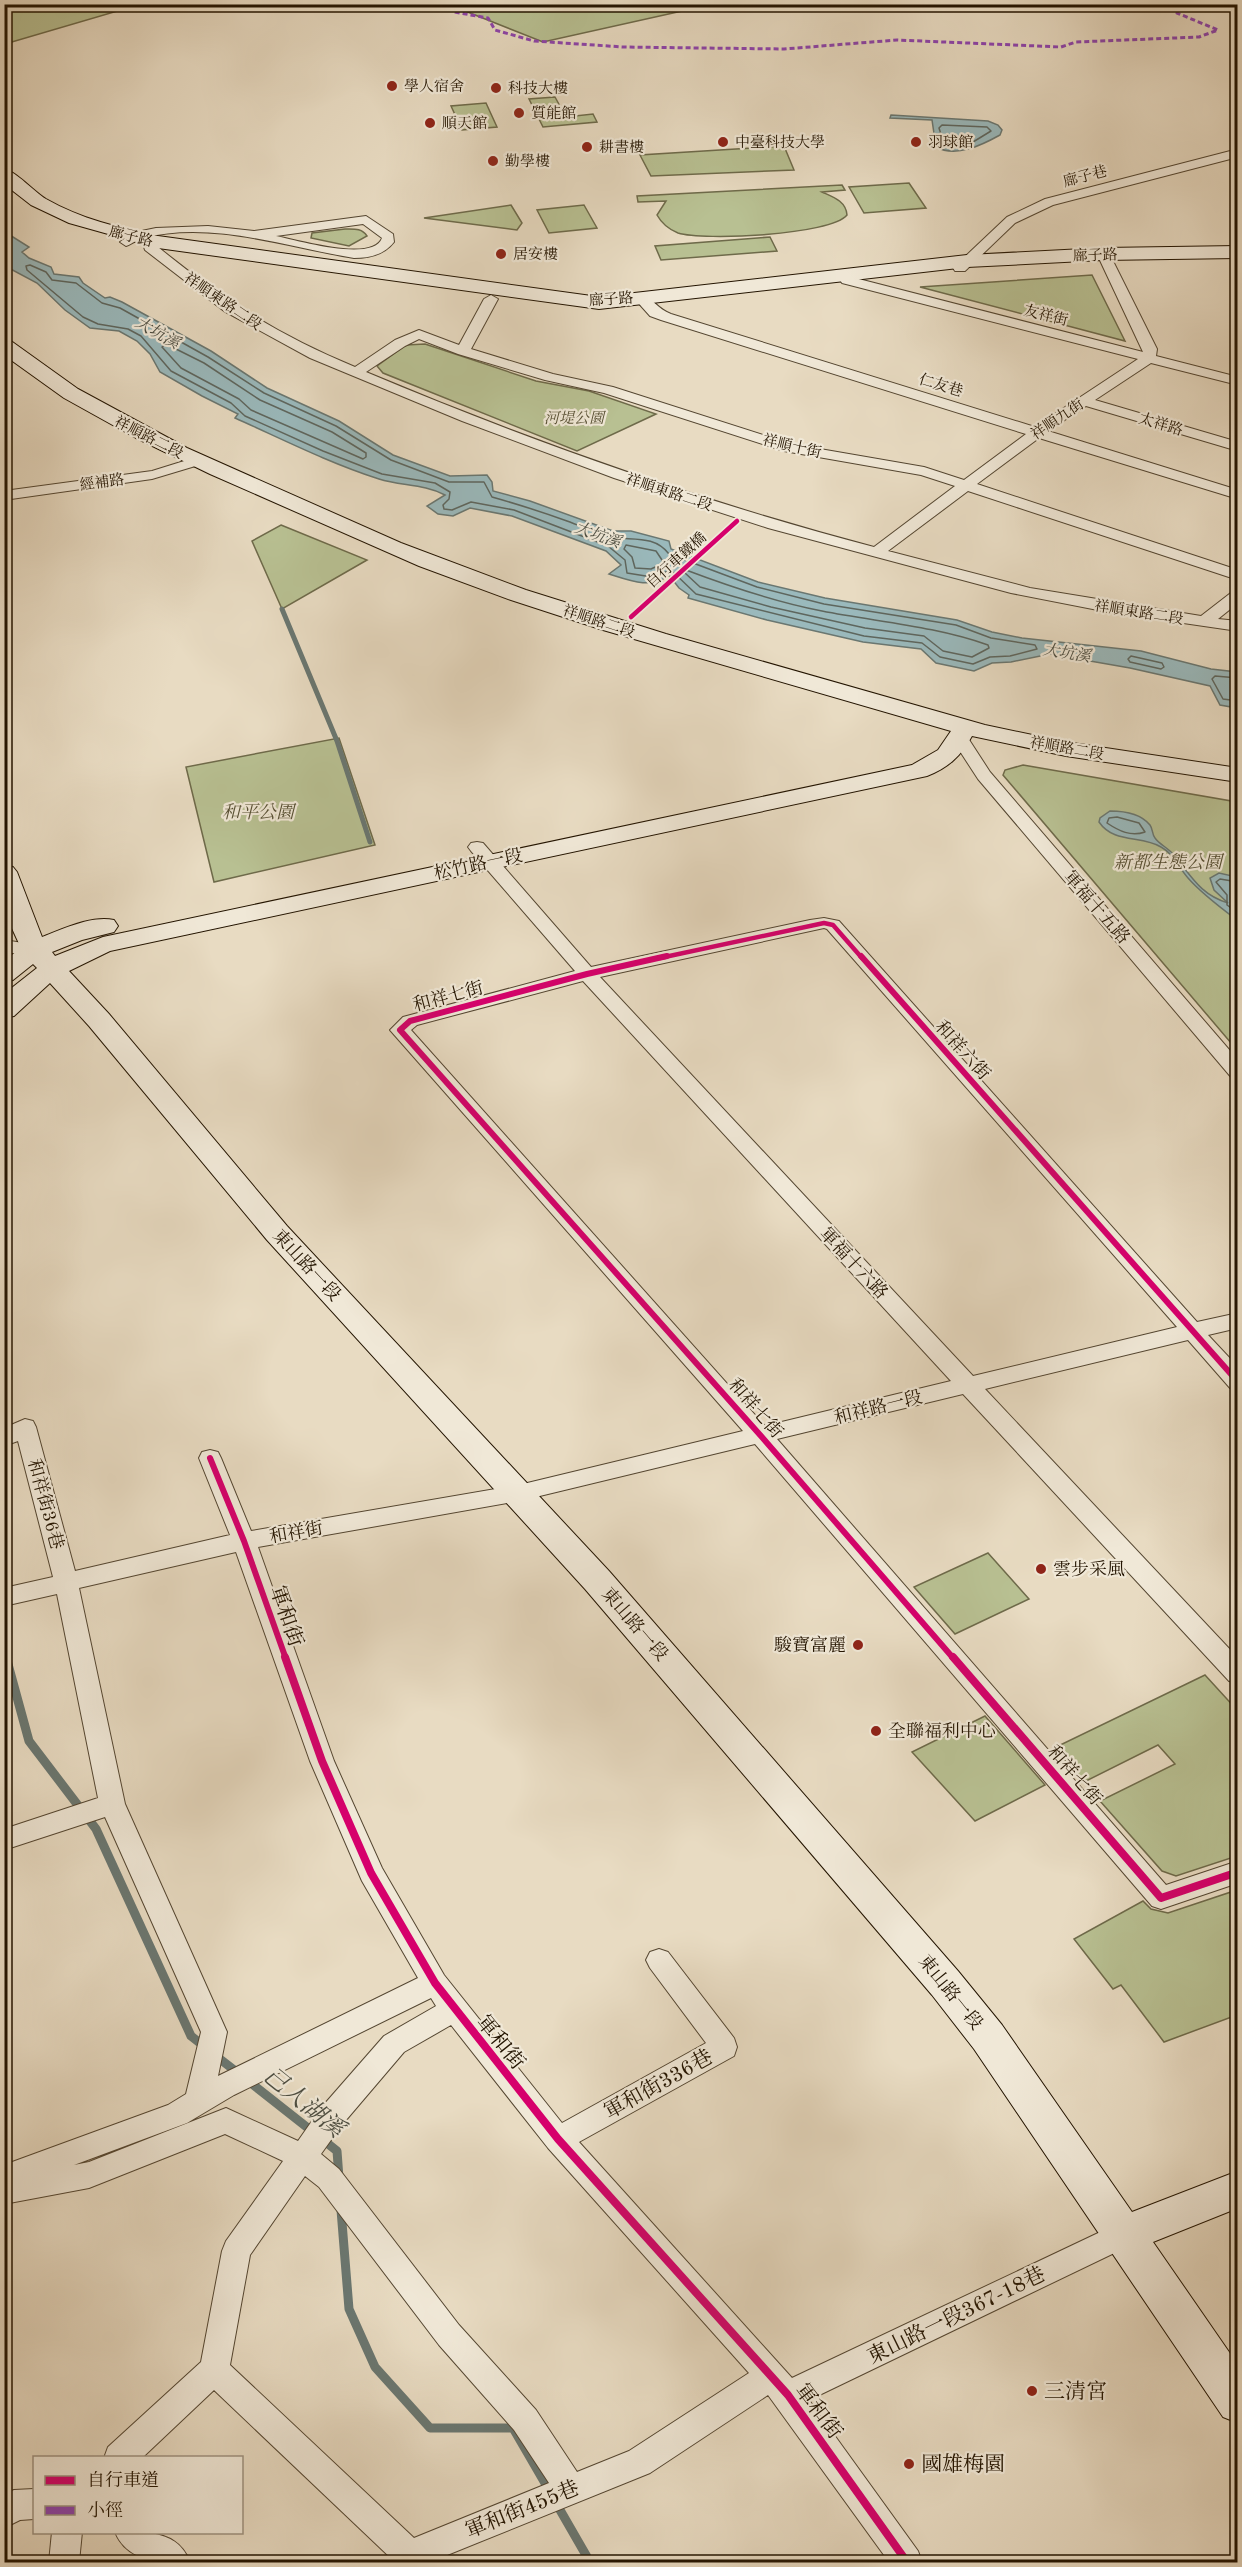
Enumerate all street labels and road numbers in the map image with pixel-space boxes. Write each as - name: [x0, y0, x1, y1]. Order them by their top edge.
- street label: 廍子巷: [1061, 162, 1109, 191]
- street label: 廍子路: [107, 223, 155, 250]
- street label: 廍子路: [1072, 246, 1118, 265]
- street label: 祥順東路二段: [181, 269, 265, 334]
- street label: 廍子路: [588, 289, 634, 310]
- street label: 友祥街: [1022, 301, 1070, 329]
- street label: 仁友巷: [917, 370, 965, 400]
- street label: 祥順九街: [1028, 396, 1087, 443]
- street label: 太祥路: [1137, 410, 1185, 439]
- street label: 祥順路二段: [111, 413, 186, 462]
- street label: 祥順十街: [761, 431, 823, 462]
- street label: 祥順東路二段: [623, 470, 714, 514]
- street label: 經補路: [79, 471, 126, 494]
- street label: 自行車鐵橋: [643, 529, 710, 592]
- street label: 祥順東路二段: [1093, 597, 1185, 628]
- street label: 祥順路二段: [561, 602, 637, 641]
- street label: 祥順路二段: [1028, 734, 1105, 763]
- street label: 松竹路一段: [432, 845, 524, 883]
- street label: 軍福十五路: [1060, 866, 1134, 948]
- street label: 和祥七街: [411, 977, 485, 1015]
- street label: 和祥六街: [931, 1017, 995, 1083]
- street label: 軍福十六路: [816, 1223, 892, 1303]
- street label: 東山路一段: [269, 1225, 345, 1305]
- street label: 和祥七街: [725, 1374, 787, 1442]
- street label: 和祥路一段: [832, 1386, 924, 1428]
- street label: 和祥街36巷: [24, 1457, 68, 1551]
- street label: 和祥街: [268, 1517, 324, 1547]
- street label: 軍和街: [265, 1583, 308, 1650]
- street label: 東山路一段: [598, 1583, 672, 1665]
- street label: 和祥七街: [1044, 1741, 1106, 1809]
- street label: 東山路一段: [915, 1951, 987, 2033]
- street label: 軍和街: [472, 2011, 529, 2074]
- street label: 軍和街336巷: [600, 2045, 717, 2124]
- street label: 東山路一段367-18巷: [864, 2262, 1049, 2368]
- street label: 軍和街: [790, 2379, 847, 2443]
- street label: 軍和街455巷: [462, 2476, 582, 2543]

